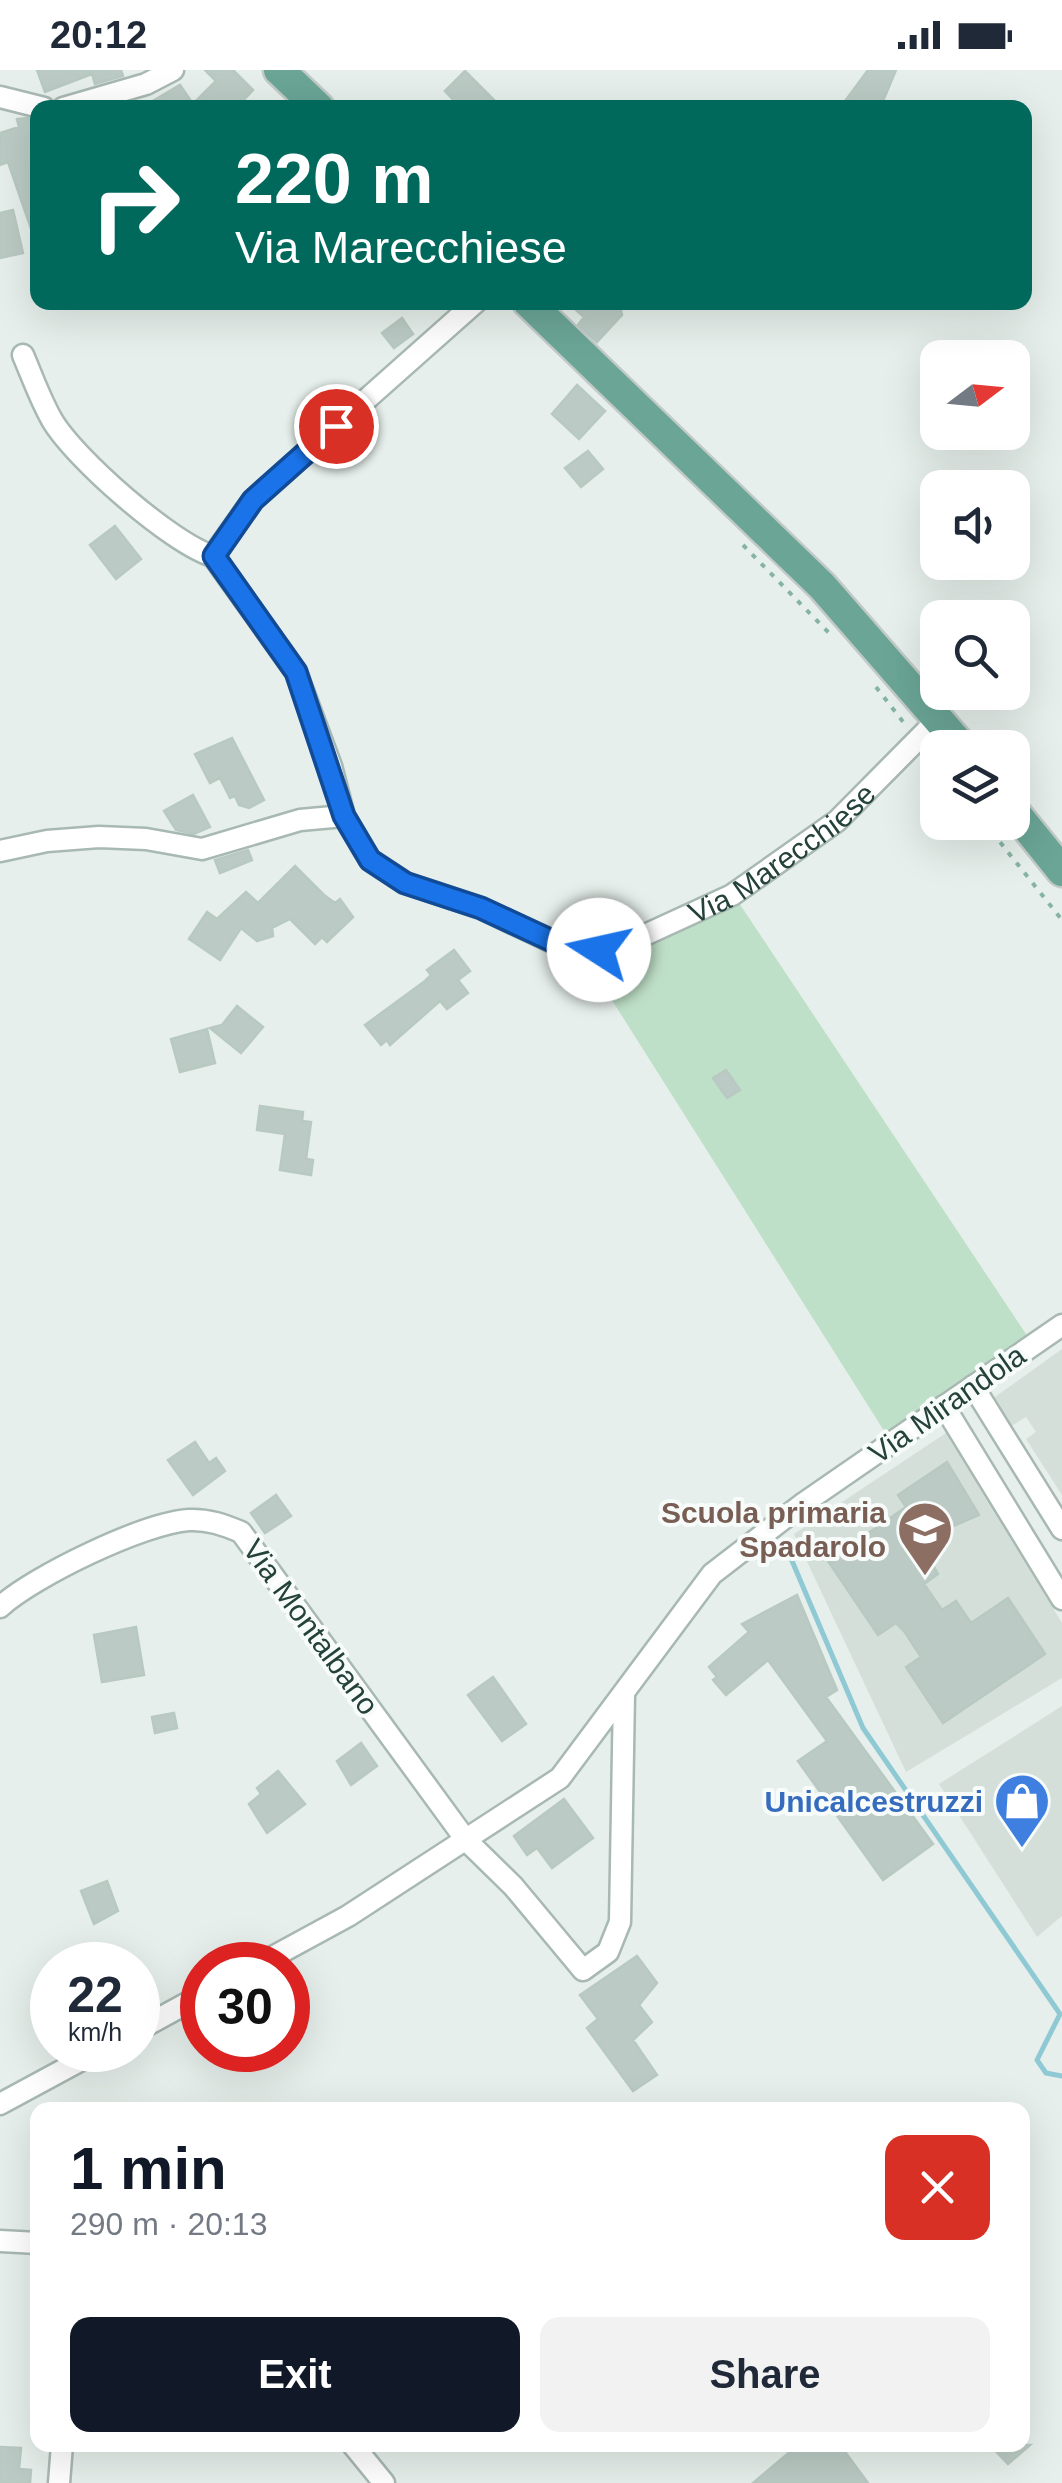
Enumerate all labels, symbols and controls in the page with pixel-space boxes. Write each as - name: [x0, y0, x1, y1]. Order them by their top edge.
- text: 20:12: [50, 14, 147, 56]
- icon: right: [70, 140, 200, 270]
- text: 220 m: [235, 140, 433, 218]
- text: Via Marecchiese: [235, 222, 567, 273]
- north arrow: [920, 340, 1030, 450]
- map controls: [920, 340, 1030, 840]
- pin: [294, 384, 379, 469]
- icon: arrive: [309, 399, 364, 454]
- button: sound: [920, 470, 1030, 580]
- button: search: [920, 600, 1030, 710]
- button: layers: [920, 730, 1030, 840]
- street label: Via Marecchiese: [683, 776, 881, 929]
- position arrow: [547, 898, 651, 1002]
- street label: Via Mirandola: [863, 1338, 1032, 1470]
- place label: Scuola primaria Spadarolo: [661, 1496, 886, 1563]
- school or university icon: Scuola primaria Spadarolo: [895, 1499, 955, 1578]
- street label: Via Montalbano: [237, 1533, 385, 1721]
- shop icon: Unicalcestruzzi: [992, 1771, 1052, 1850]
- place label: Unicalcestruzzi: [765, 1785, 983, 1818]
- speed limit sign: 30: [180, 1942, 310, 2072]
- text: 22: [67, 1967, 123, 2023]
- text: km/h: [68, 2018, 122, 2046]
- text: 1 min: [70, 2135, 227, 2202]
- button: close: [885, 2135, 990, 2240]
- text: 290 m · 20:13: [70, 2206, 267, 2242]
- button: Exit: [70, 2317, 520, 2432]
- button: Share: [540, 2317, 990, 2432]

